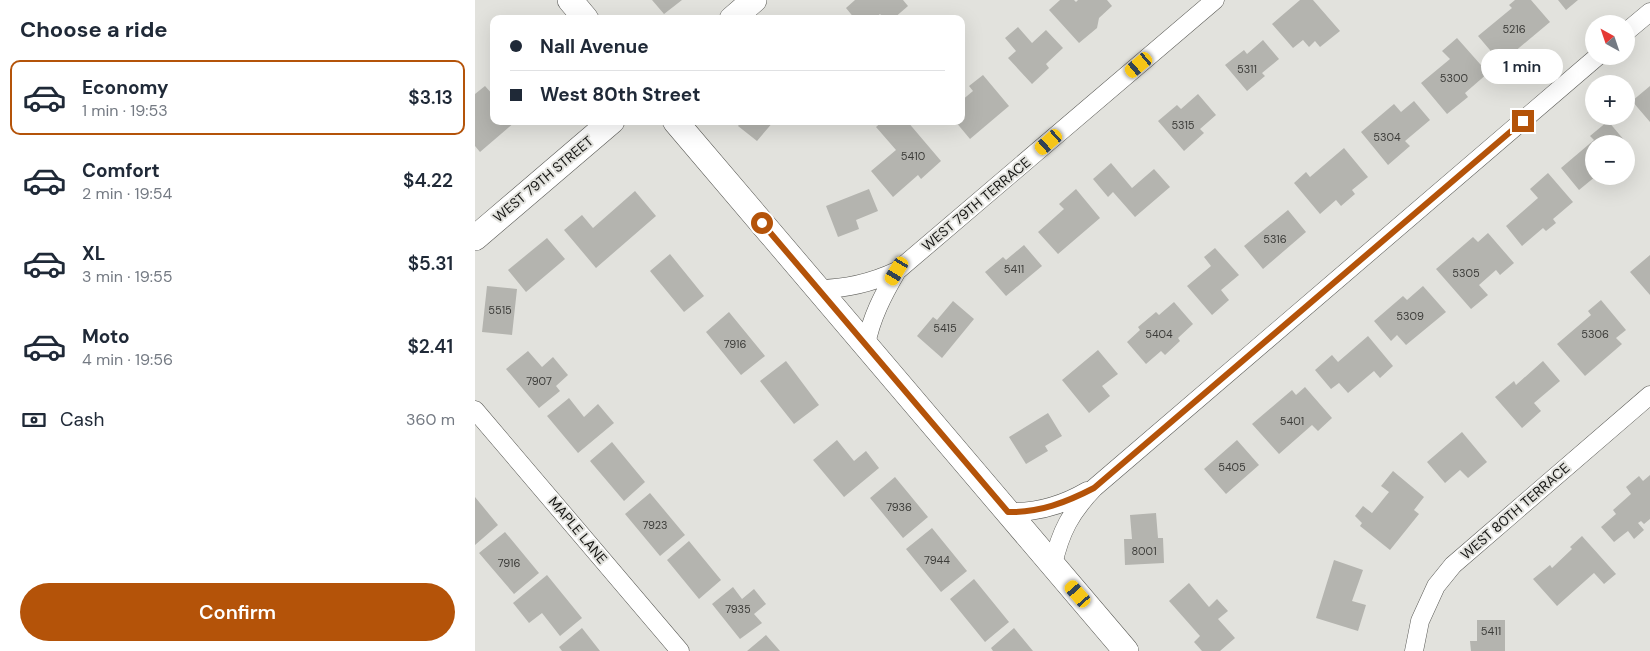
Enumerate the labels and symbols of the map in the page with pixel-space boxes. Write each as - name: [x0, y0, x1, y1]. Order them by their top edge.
- north arrow: [1585, 15, 1635, 65]
- house number: 5216: [1502, 22, 1526, 36]
- callout: 1 min: [1482, 48, 1564, 84]
- car: [1122, 50, 1155, 80]
- house number: 5311: [1237, 62, 1257, 76]
- house number: 5300: [1440, 71, 1468, 85]
- route end: [1512, 110, 1534, 132]
- house number: 5315: [1171, 118, 1195, 132]
- car: [1032, 126, 1065, 158]
- house number: 5304: [1373, 130, 1401, 144]
- street label: WEST 79TH STREET: [489, 132, 597, 226]
- house number: 5410: [901, 149, 925, 163]
- street label: WEST 79TH TERRACE: [918, 153, 1034, 255]
- route start: [751, 212, 773, 234]
- house number: 5316: [1263, 232, 1287, 246]
- car: [882, 254, 911, 288]
- house number: 5411: [1004, 262, 1024, 276]
- house number: 5305: [1452, 266, 1480, 280]
- house number: 5515: [488, 303, 512, 317]
- house number: 5309: [1396, 309, 1424, 323]
- house number: 5415: [933, 321, 957, 335]
- house number: 5404: [1145, 327, 1173, 341]
- house number: 5306: [1581, 327, 1609, 341]
- house number: 7916: [724, 337, 746, 351]
- house number: 7907: [526, 374, 552, 388]
- house number: 5401: [1280, 414, 1304, 428]
- street label: WEST 80TH TERRACE: [1457, 459, 1573, 563]
- house number: 5405: [1218, 460, 1246, 474]
- street label: MAPLE LANE: [545, 493, 611, 567]
- house number: 7936: [886, 500, 912, 514]
- house number: 7923: [642, 518, 668, 532]
- house number: 8001: [1131, 544, 1157, 558]
- house number: 7944: [924, 553, 950, 567]
- house number: 7916: [498, 556, 520, 570]
- car: [1062, 578, 1093, 610]
- house number: 7935: [725, 602, 751, 616]
- house number: 5411: [1481, 624, 1501, 638]

